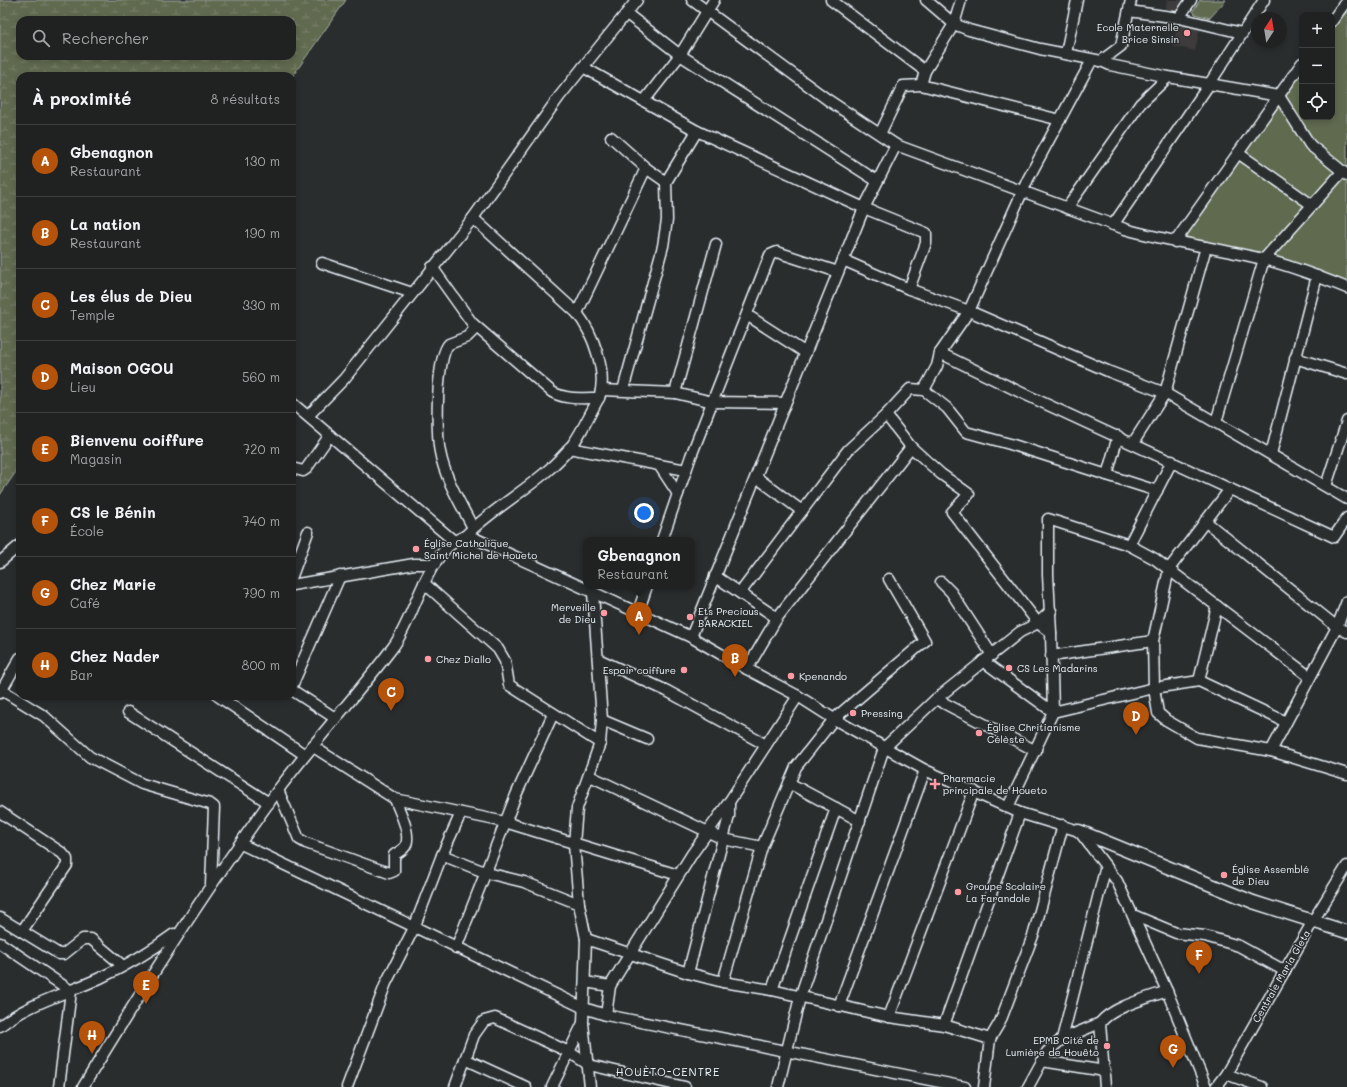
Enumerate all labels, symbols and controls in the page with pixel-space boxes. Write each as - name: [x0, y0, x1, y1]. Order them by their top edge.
- north arrow: [1251, 12, 1287, 48]
- map controls: [1299, 12, 1335, 120]
- button: +: [1299, 12, 1335, 48]
- search box: [16, 16, 296, 60]
- place label: Ecole Maternelle Brice Sinsin: [1097, 20, 1179, 46]
- icon: search: [30, 27, 52, 49]
- text: Rechercher: [62, 28, 149, 48]
- marker: Ecole Maternelle Brice Sinsin: [1182, 28, 1192, 38]
- button: −: [1299, 48, 1335, 84]
- button: locate: [1299, 84, 1335, 120]
- text: À proximité: [32, 87, 131, 109]
- text: 8 résultats: [211, 90, 280, 107]
- text: Gbenagnon: [70, 142, 153, 162]
- text: A: [40, 152, 50, 169]
- text: 130 m: [244, 152, 280, 169]
- text: Restaurant: [70, 162, 141, 179]
- text: La nation: [70, 214, 141, 234]
- text: B: [41, 224, 49, 241]
- text: 190 m: [244, 224, 280, 241]
- text: Restaurant: [70, 234, 141, 251]
- text: Les élus de Dieu: [70, 286, 192, 306]
- text: C: [40, 296, 50, 313]
- text: 330 m: [242, 296, 280, 313]
- text: Temple: [70, 306, 115, 323]
- text: Maison OGOU: [70, 358, 174, 378]
- text: D: [40, 368, 50, 385]
- text: 560 m: [242, 368, 280, 385]
- text: Lieu: [70, 378, 96, 395]
- text: Bienvenu coiffure: [70, 430, 204, 450]
- text: E: [41, 440, 49, 457]
- text: 720 m: [243, 440, 280, 457]
- text: Magasin: [70, 450, 122, 467]
- text: CS le Bénin: [70, 502, 156, 522]
- your location: [634, 503, 654, 523]
- text: F: [41, 512, 49, 529]
- text: 740 m: [243, 512, 280, 529]
- text: École: [70, 522, 104, 539]
- place label: Église Catholique Saint Michel de Houeto: [424, 536, 537, 562]
- popup: [583, 537, 695, 589]
- marker: Église Catholique Saint Michel de Houeto: [411, 544, 421, 554]
- text: Gbenagnon: [597, 545, 681, 565]
- text: Restaurant: [597, 565, 669, 582]
- text: Chez Marie: [70, 574, 156, 594]
- text: G: [40, 584, 50, 601]
- text: 790 m: [243, 584, 280, 601]
- text: Café: [70, 594, 100, 611]
- place label: Merveille de Dieu: [551, 600, 596, 626]
- pin: A: [626, 602, 652, 635]
- place label: Ets Precious BARACKIEL: [698, 604, 759, 630]
- marker: Merveille de Dieu: [599, 608, 609, 618]
- marker: Ets Precious BARACKIEL: [685, 612, 695, 622]
- pin: B: [722, 644, 748, 677]
- text: Chez Nader: [70, 646, 160, 666]
- place label: Chez Diallo: [436, 652, 491, 666]
- marker: Chez Diallo: [423, 654, 433, 664]
- text: H: [40, 656, 50, 673]
- text: 800 m: [242, 656, 280, 673]
- place label: CS Les Madarins: [1017, 661, 1098, 675]
- place label: Espoir coiffure: [603, 663, 676, 677]
- marker: CS Les Madarins: [1004, 663, 1014, 673]
- marker: Espoir coiffure: [679, 665, 689, 675]
- text: Bar: [70, 666, 93, 683]
- place label: Kpenando: [799, 669, 847, 683]
- marker: Kpenando: [786, 671, 796, 681]
- pin: C: [378, 678, 404, 711]
- pin: D: [1123, 702, 1149, 735]
- place label: Pressing: [861, 706, 903, 720]
- marker: Pressing: [848, 708, 858, 718]
- place label: Église Chritianisme Célèste: [987, 720, 1081, 746]
- marker: Église Chritianisme Célèste: [974, 728, 984, 738]
- place label: Pharmacie principale de Houeto: [943, 771, 1047, 797]
- marker: Pharmacie principale de Houeto: [930, 779, 940, 789]
- place label: Église Assemblé de Dieu: [1232, 862, 1309, 888]
- marker: Église Assemblé de Dieu: [1219, 870, 1229, 880]
- place label: Groupe Scolaire La Farandole: [966, 879, 1046, 905]
- marker: Groupe Scolaire La Farandole: [953, 887, 963, 897]
- street label: Centrale Maria Gleta: [1249, 927, 1313, 1025]
- pin: F: [1186, 941, 1212, 974]
- pin: E: [133, 971, 159, 1004]
- pin: H: [79, 1021, 105, 1054]
- place label: EPMB Cité de Lumière de Houêto: [1006, 1033, 1099, 1059]
- pin: G: [1160, 1035, 1186, 1068]
- marker: EPMB Cité de Lumière de Houêto: [1102, 1041, 1112, 1051]
- district label: HOUÈTO-CENTRE: [616, 1064, 720, 1079]

